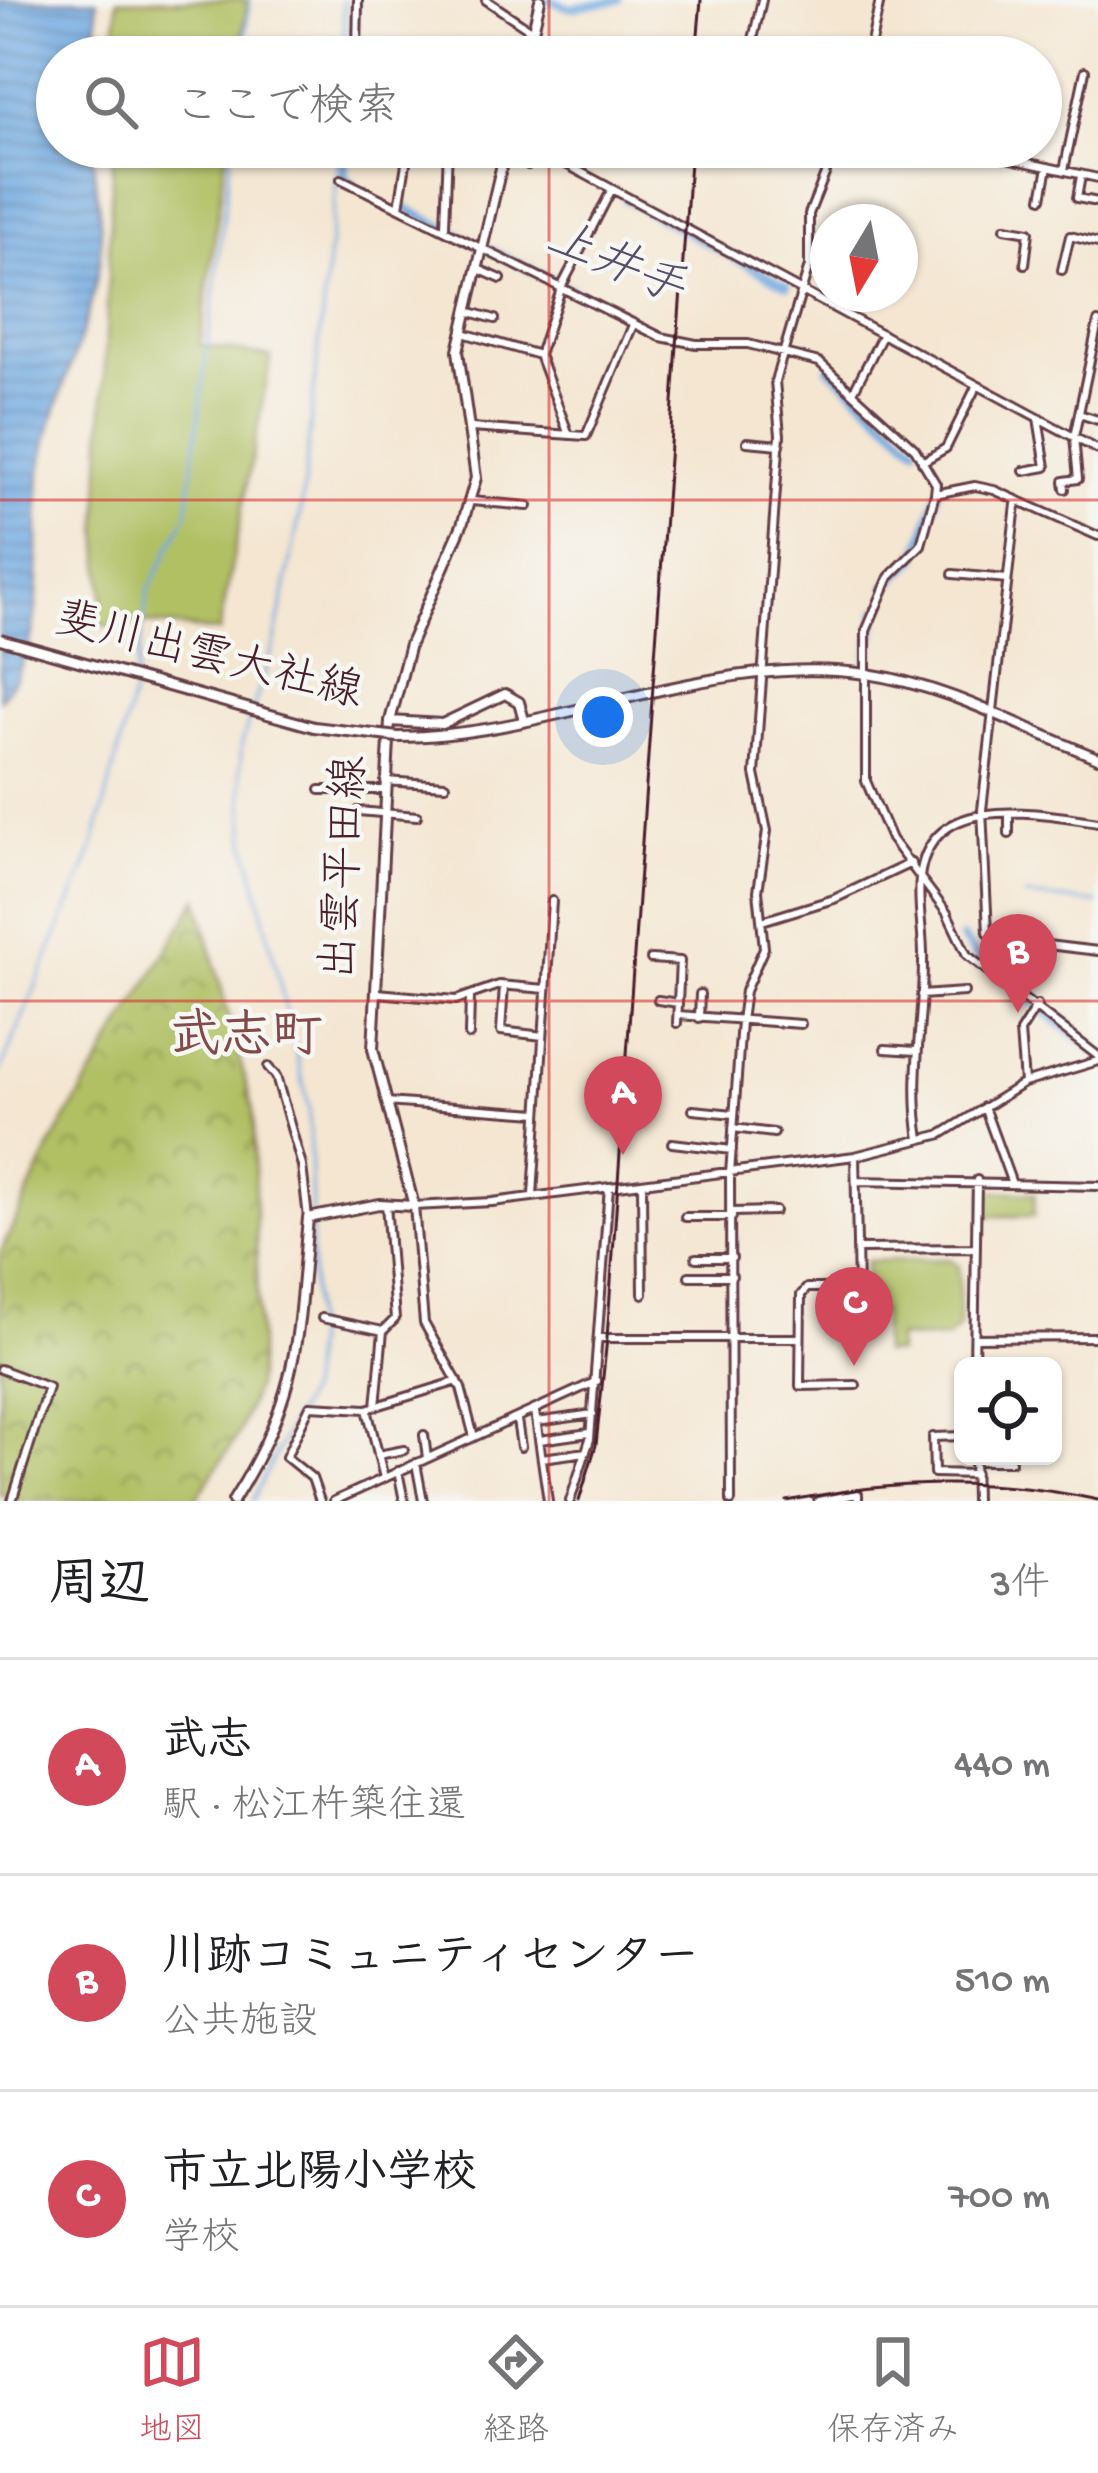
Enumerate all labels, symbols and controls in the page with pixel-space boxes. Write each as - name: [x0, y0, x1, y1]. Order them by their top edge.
- search box: [36, 36, 1062, 168]
- icon: search: [78, 69, 144, 135]
- text: ここで検索: [174, 84, 399, 137]
- north arrow: [810, 204, 918, 312]
- water label: 上井手: [537, 211, 694, 322]
- street label: 斐川出雲大社線: [49, 593, 368, 723]
- your location: [573, 687, 633, 747]
- street label: 出雲平田線: [314, 754, 380, 982]
- pin: B: [979, 914, 1057, 1013]
- district label: 武志町: [169, 1007, 323, 1071]
- pin: A: [584, 1056, 662, 1155]
- pin: C: [815, 1267, 893, 1366]
- map controls: [954, 1357, 1062, 1465]
- button: locate: [954, 1357, 1062, 1465]
- text: 周辺: [48, 1559, 150, 1619]
- text: 3件: [991, 1564, 1050, 1610]
- text: 武志: [162, 1718, 252, 1771]
- text: A: [75, 1744, 99, 1790]
- text: 440 m: [954, 1744, 1050, 1790]
- text: 駅 · 松江杵築往還: [162, 1786, 466, 1832]
- text: 川跡コミュニティセンター: [162, 1934, 699, 1987]
- text: B: [77, 1960, 97, 2006]
- text: 510 m: [955, 1960, 1050, 2006]
- text: 公共施設: [162, 2002, 318, 2048]
- text: 市立北陽小学校: [162, 2150, 477, 2203]
- text: C: [76, 2176, 98, 2222]
- text: 700 m: [949, 2176, 1050, 2222]
- text: 学校: [162, 2218, 240, 2264]
- tab: 地図: [139, 2329, 205, 2452]
- tab: 経路: [483, 2329, 549, 2452]
- tab: 保存済み: [827, 2329, 959, 2452]

